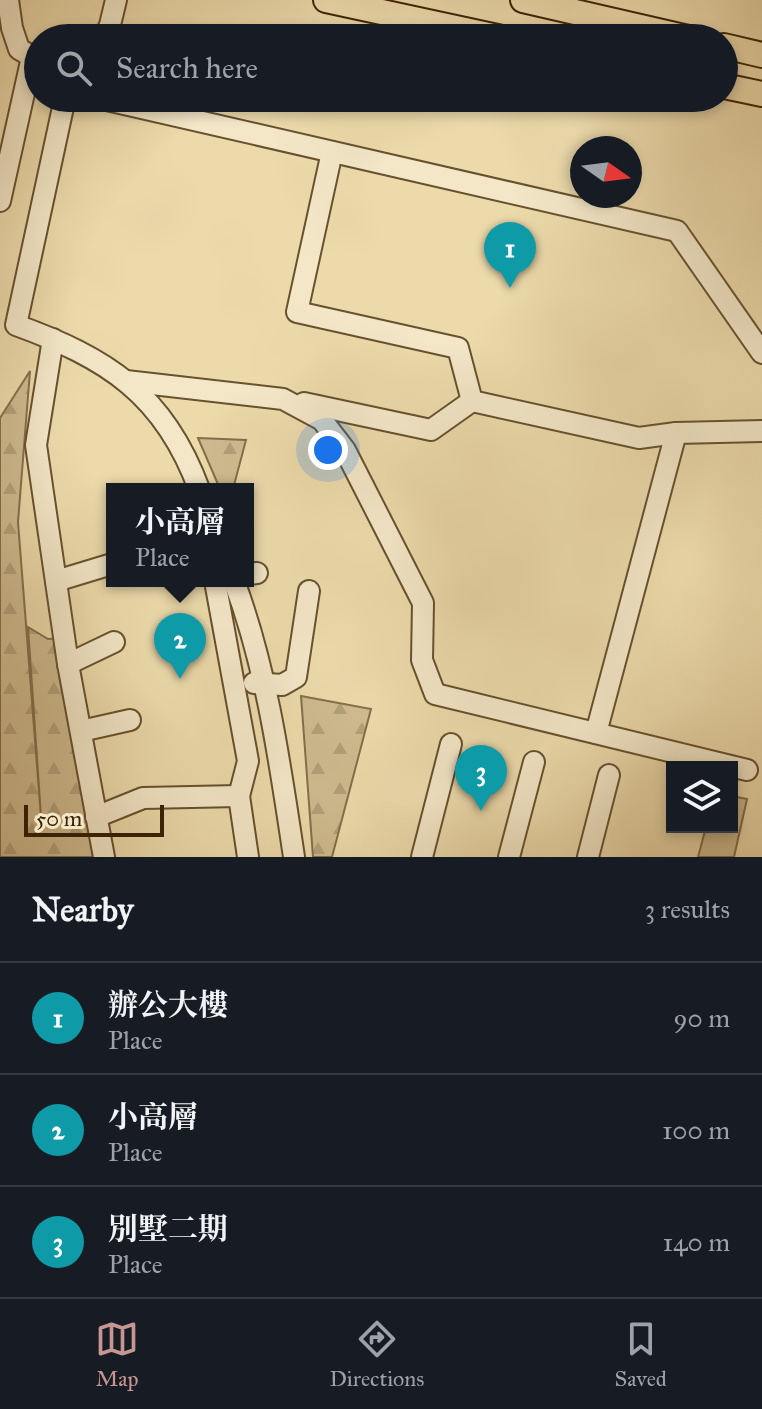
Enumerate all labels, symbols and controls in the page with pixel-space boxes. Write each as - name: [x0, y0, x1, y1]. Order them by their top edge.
- search box: [24, 24, 738, 112]
- icon: search: [52, 46, 96, 90]
- text: Search here: [116, 50, 258, 86]
- north arrow: [570, 136, 642, 208]
- pin: 1: [484, 222, 536, 288]
- your location: [308, 430, 348, 470]
- popup: [106, 483, 254, 587]
- text: 小高層: [135, 504, 225, 540]
- text: Place: [135, 541, 190, 573]
- pin: 2: [154, 613, 206, 679]
- pin: 3: [455, 745, 507, 811]
- map controls: [666, 761, 738, 833]
- button: layers: [666, 761, 738, 833]
- scale bar: [24, 801, 164, 837]
- text: 50 m: [36, 805, 82, 832]
- text: Nearby: [32, 889, 134, 930]
- text: 3 results: [645, 893, 730, 925]
- text: 辦公大樓: [108, 987, 228, 1023]
- text: 1: [53, 1002, 63, 1034]
- text: 90 m: [673, 1002, 730, 1034]
- text: Place: [108, 1024, 163, 1056]
- text: 小高層: [108, 1099, 198, 1135]
- text: 2: [52, 1114, 64, 1146]
- text: 100 m: [662, 1114, 730, 1146]
- text: Place: [108, 1136, 163, 1168]
- text: 別墅二期: [108, 1211, 228, 1247]
- text: 3: [53, 1226, 63, 1258]
- text: 140 m: [663, 1226, 730, 1258]
- text: Place: [108, 1248, 163, 1280]
- tab: Map: [95, 1317, 139, 1392]
- tab: Directions: [329, 1317, 424, 1392]
- tab: Saved: [615, 1317, 667, 1392]

